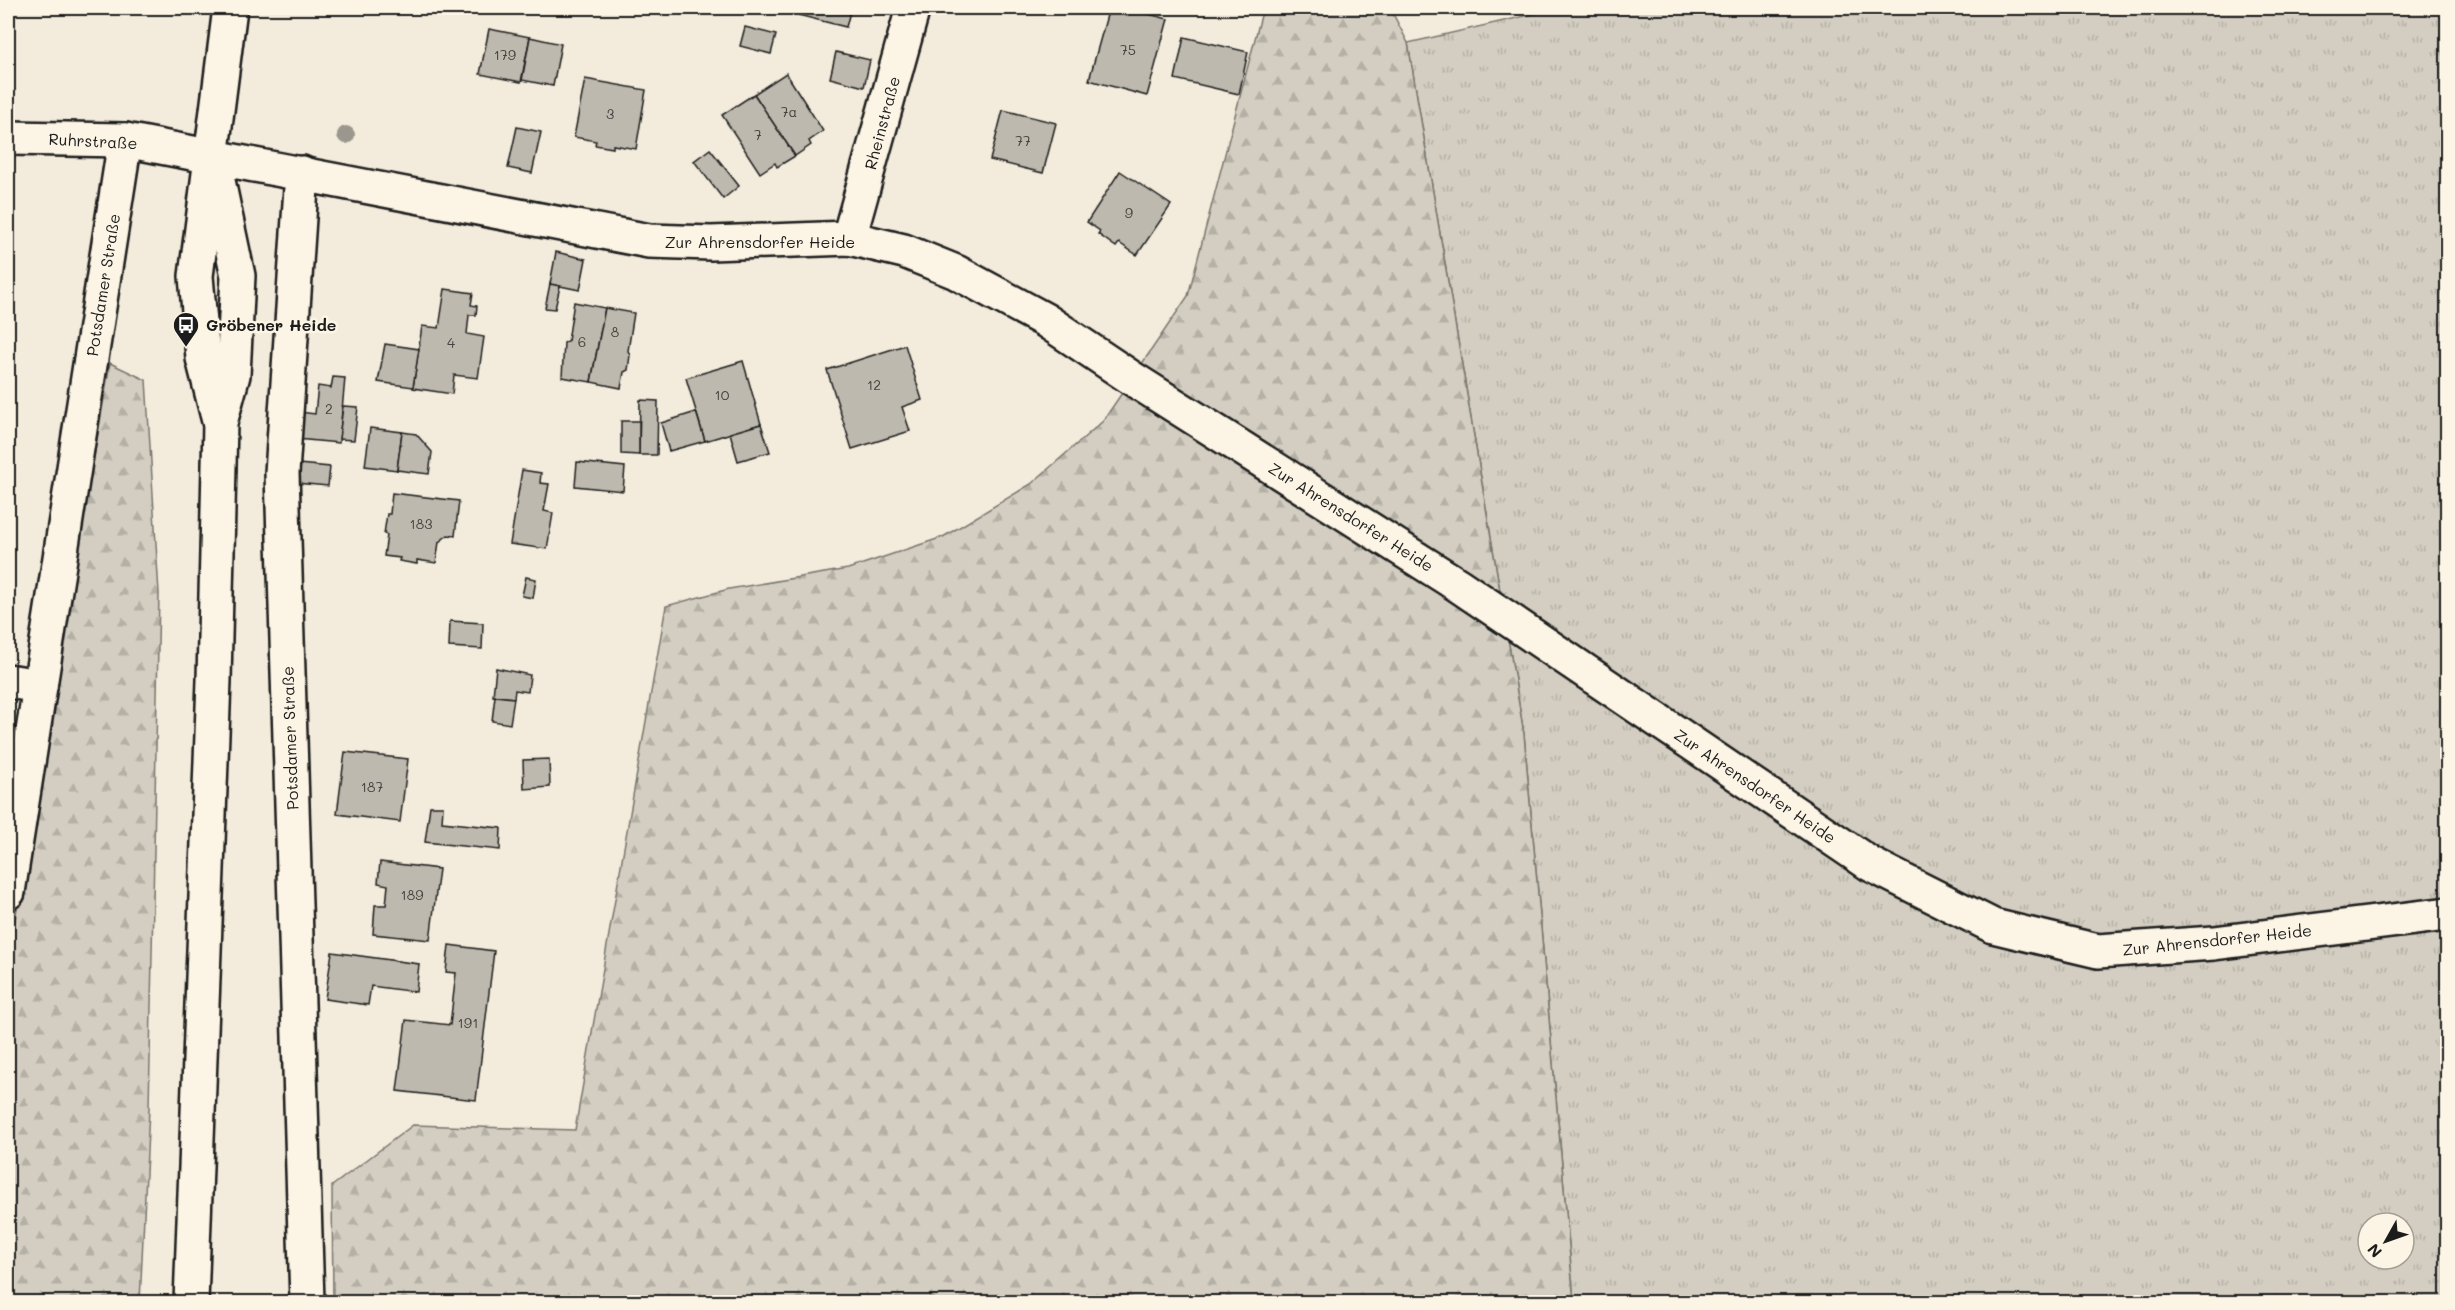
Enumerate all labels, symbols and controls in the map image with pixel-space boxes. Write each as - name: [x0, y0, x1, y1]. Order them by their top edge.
- house number: 75: [1120, 40, 1136, 59]
- house number: 179: [494, 45, 516, 64]
- street label: Rheinstraße: [859, 74, 904, 172]
- house number: 7a: [781, 102, 797, 121]
- house number: 3: [606, 104, 614, 123]
- house number: 7: [754, 125, 762, 144]
- street label: Ruhrstraße: [48, 128, 138, 153]
- house number: 77: [1015, 131, 1031, 150]
- house number: 9: [1125, 203, 1133, 222]
- street label: Potsdamer Straße: [81, 212, 124, 358]
- street label: Zur Ahrensdorfer Heide: [665, 231, 855, 252]
- bus stop icon: Gröbener Heide: [171, 310, 201, 348]
- place label: Gröbener Heide: [206, 314, 336, 335]
- house number: 8: [611, 322, 619, 341]
- house number: 6: [578, 332, 586, 351]
- house number: 4: [447, 333, 456, 352]
- house number: 12: [867, 375, 881, 394]
- house number: 10: [715, 385, 730, 404]
- house number: 2: [325, 399, 333, 418]
- street label: Zur Ahrensdorfer Heide: [1265, 457, 1438, 576]
- house number: 183: [410, 514, 432, 533]
- street label: Potsdamer Straße: [276, 666, 303, 810]
- street label: Zur Ahrensdorfer Heide: [1670, 724, 1840, 848]
- house number: 187: [361, 777, 383, 796]
- house number: 189: [400, 885, 424, 904]
- street label: Zur Ahrensdorfer Heide: [2121, 919, 2313, 960]
- house number: 191: [458, 1013, 478, 1032]
- north arrow: [2356, 1211, 2416, 1271]
- text: N: [2362, 1240, 2386, 1262]

